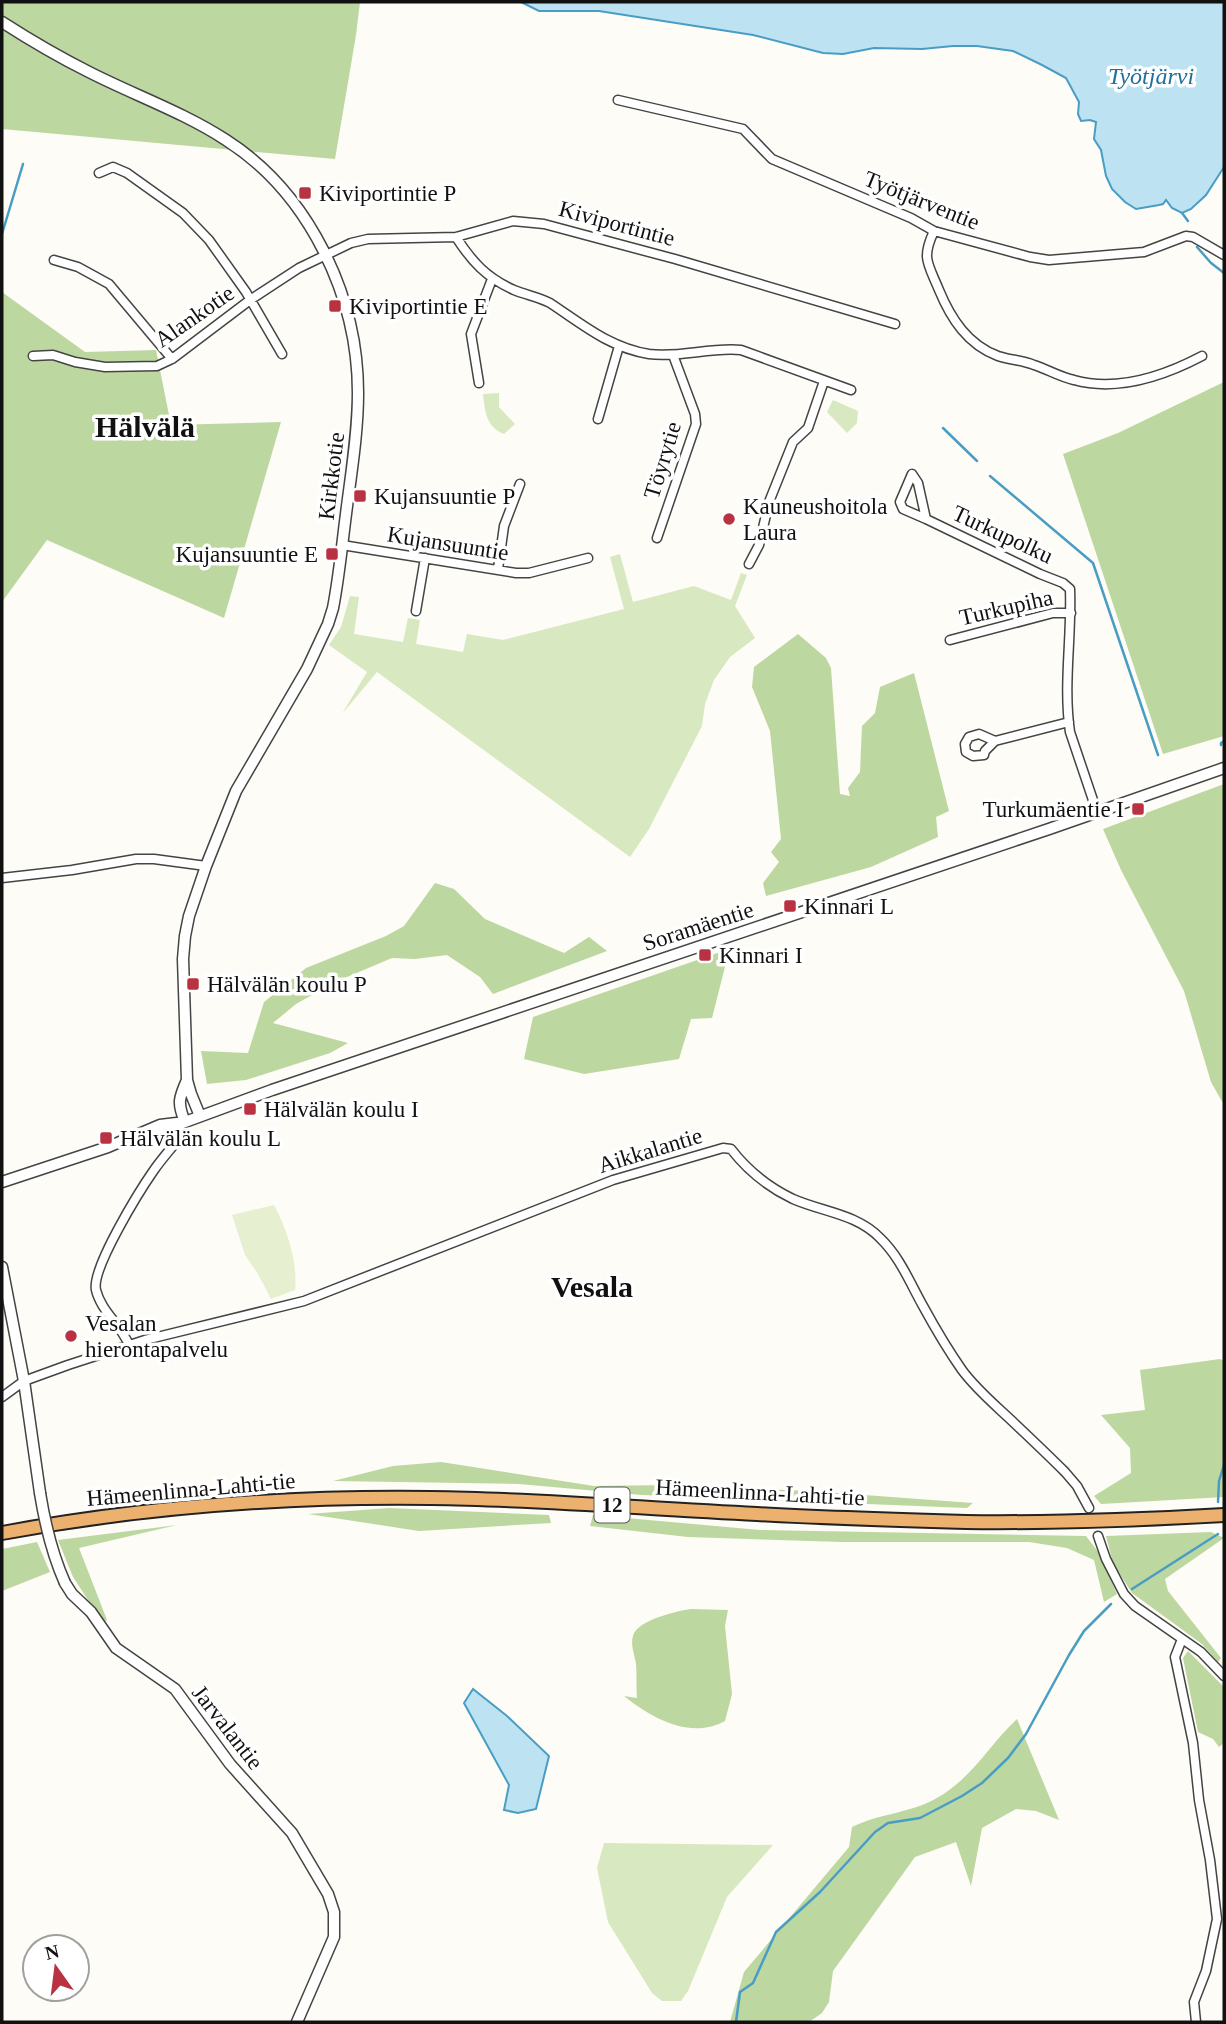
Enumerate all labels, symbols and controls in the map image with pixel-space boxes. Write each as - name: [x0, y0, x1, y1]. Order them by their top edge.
- water label: Työtjärvi: [1108, 63, 1194, 89]
- street label: Työtjärventie: [860, 166, 983, 235]
- place label: Kiviportintie P: [319, 181, 456, 206]
- marker: Kiviportintie P: [297, 185, 313, 201]
- street label: Kiviportintie: [556, 196, 677, 251]
- street label: Alankotie: [150, 280, 239, 353]
- place label: Kiviportintie E: [349, 294, 488, 319]
- marker: Kiviportintie E: [327, 298, 343, 314]
- district label: Hälvälä: [95, 410, 195, 443]
- street label: Töyrytie: [639, 419, 686, 502]
- street label: Kirkkotie: [314, 431, 349, 521]
- place label: Kujansuuntie P: [374, 484, 515, 509]
- marker: Kujansuuntie P: [352, 488, 368, 504]
- place label: Kauneushoitola Laura: [743, 494, 887, 545]
- street label: Turkupolku: [949, 500, 1057, 569]
- marker: Kauneushoitola Laura: [721, 511, 737, 527]
- street label: Kujansuuntie: [385, 522, 510, 565]
- place label: Kujansuuntie E: [176, 542, 318, 567]
- marker: Kujansuuntie E: [324, 546, 340, 562]
- street label: Turkupiha: [957, 585, 1055, 630]
- place label: Turkumäentie I: [982, 797, 1124, 822]
- marker: Turkumäentie I: [1130, 801, 1146, 817]
- place label: Kinnari L: [804, 894, 894, 919]
- street label: Soramäentie: [640, 897, 757, 956]
- marker: Kinnari L: [782, 898, 798, 914]
- place label: Kinnari I: [719, 943, 803, 968]
- marker: Kinnari I: [697, 947, 713, 963]
- place label: Hälvälän koulu P: [207, 972, 367, 997]
- marker: Hälvälän koulu P: [185, 976, 201, 992]
- place label: Hälvälän koulu I: [264, 1097, 419, 1122]
- marker: Hälvälän koulu I: [242, 1101, 258, 1117]
- street label: Aikkalantie: [595, 1123, 705, 1178]
- place label: Hälvälän koulu L: [120, 1126, 281, 1151]
- marker: Hälvälän koulu L: [98, 1130, 114, 1146]
- district label: Vesala: [551, 1270, 633, 1303]
- place label: Vesalan hierontapalvelu: [85, 1311, 229, 1362]
- marker: Vesalan hierontapalvelu: [63, 1328, 79, 1344]
- street label: Hämeenlinna-Lahti-tie: [86, 1468, 296, 1511]
- street label: Hämeenlinna-Lahti-tie: [655, 1475, 865, 1510]
- road number: 12: [594, 1488, 630, 1522]
- street label: Jarvalantie: [187, 1680, 268, 1774]
- north arrow: [21, 1933, 91, 2003]
- text: N: [43, 1940, 61, 1964]

